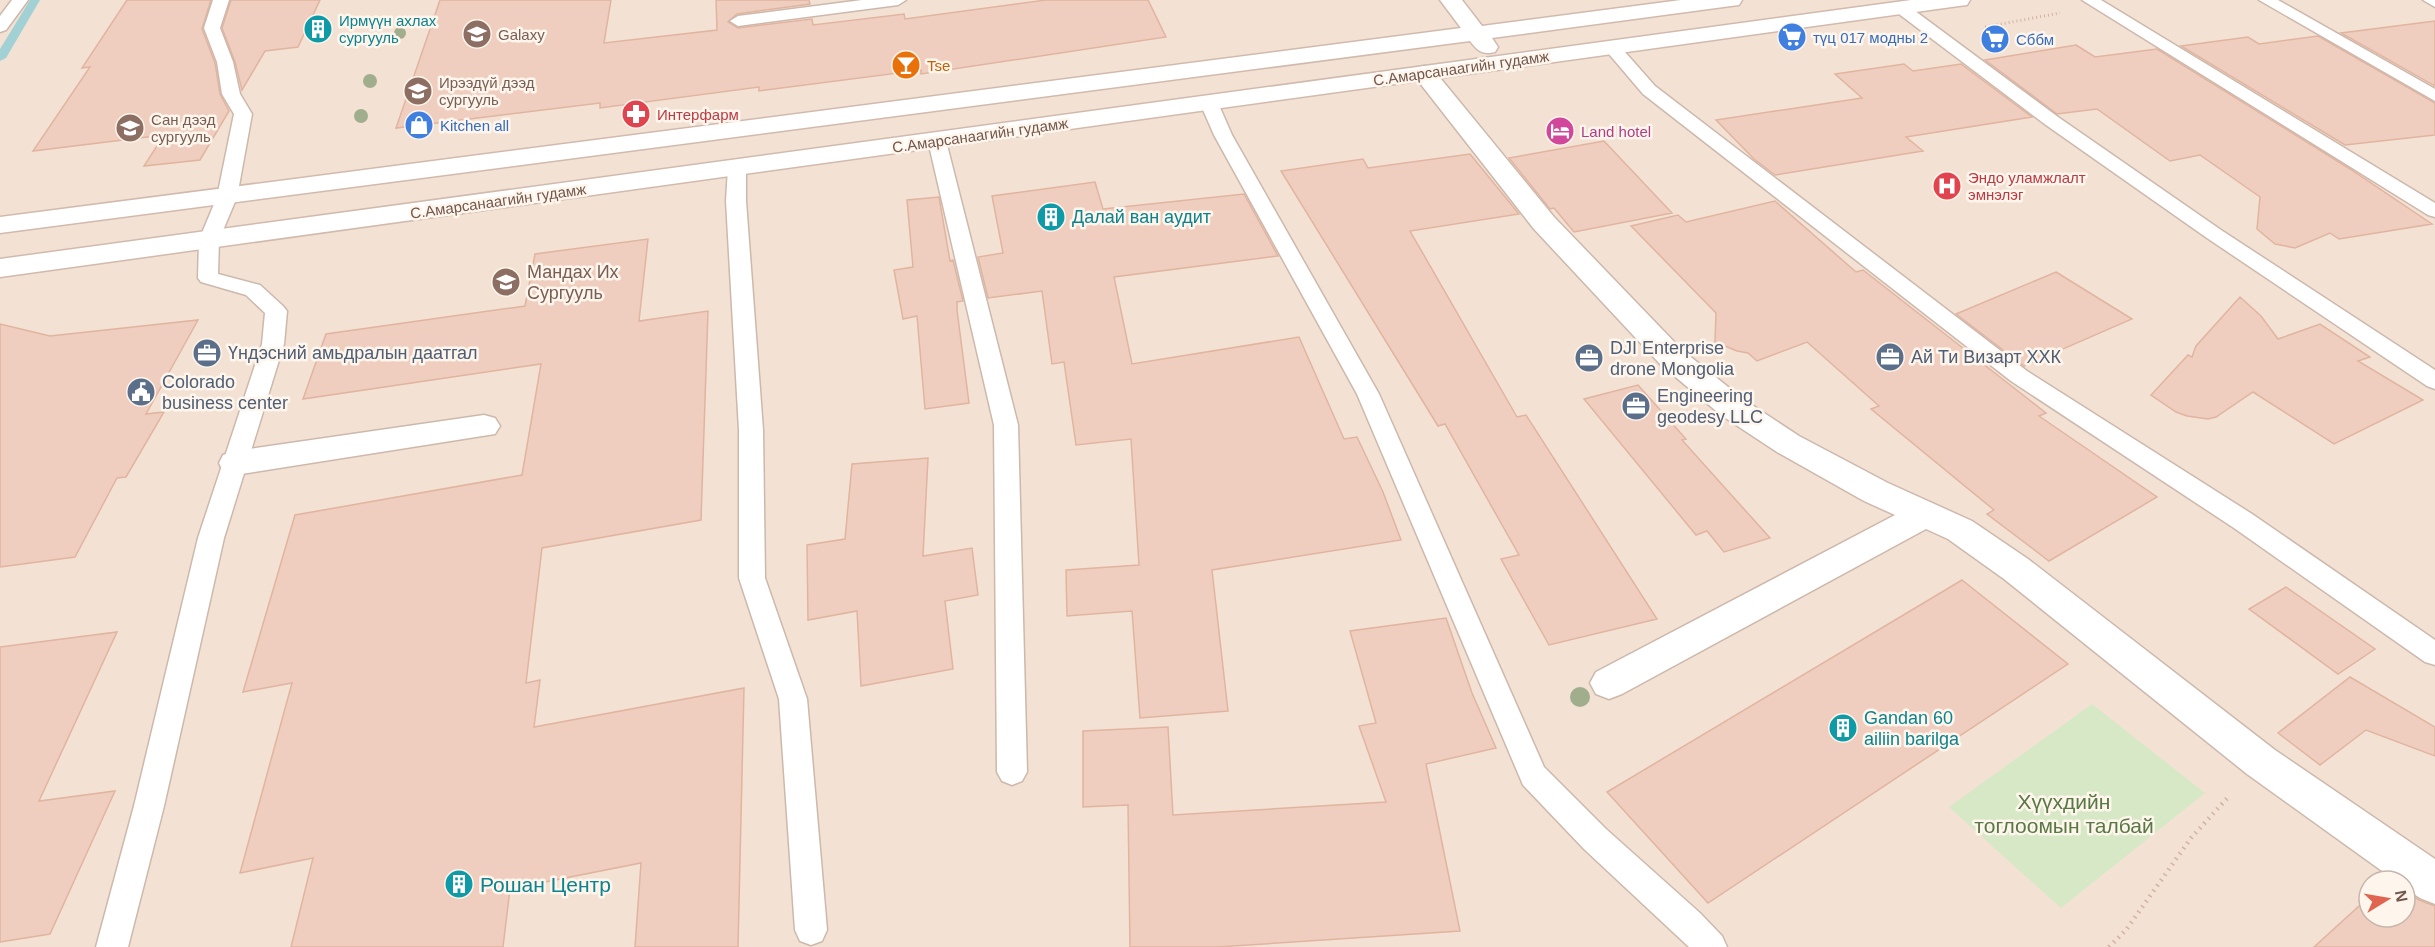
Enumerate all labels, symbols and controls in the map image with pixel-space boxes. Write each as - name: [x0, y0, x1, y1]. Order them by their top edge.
- place label: Ирмүүн ахлах сургууль: [339, 12, 437, 46]
- building icon: Ирмүүн ахлах сургууль: [302, 13, 334, 45]
- school or university icon: Galaxy: [461, 18, 493, 50]
- supermarket icon: түц 017 модны 2: [1776, 21, 1808, 53]
- supermarket icon: Сббм: [1979, 23, 2011, 55]
- place label: Galaxy: [498, 26, 545, 43]
- place label: түц 017 модны 2: [1813, 29, 1928, 46]
- place label: Сббм: [2016, 31, 2054, 48]
- street label: С.Амарсанаагийн гудамж: [1372, 47, 1550, 89]
- bar icon: Tse: [890, 49, 922, 81]
- place label: Tse: [927, 57, 950, 74]
- place label: Ирээдүй дээд сургууль: [439, 74, 535, 108]
- school or university icon: Ирээдүй дээд сургууль: [402, 75, 434, 107]
- pharmacy icon: Интерфарм: [620, 98, 652, 130]
- place label: Интерфарм: [657, 106, 739, 123]
- shop icon: Kitchen all: [403, 109, 435, 141]
- place label: Сан дээд сургууль: [151, 111, 216, 145]
- school or university icon: Сан дээд сургууль: [114, 112, 146, 144]
- street label: С.Амарсанаагийн гудамж: [891, 114, 1069, 156]
- hotel icon: Land hotel: [1544, 115, 1576, 147]
- place label: Kitchen all: [440, 117, 509, 134]
- place label: Land hotel: [1581, 123, 1651, 140]
- place label: Эндо уламжлалт эмнэлэг: [1968, 169, 2086, 203]
- hospital icon: Эндо уламжлалт эмнэлэг: [1931, 170, 1963, 202]
- street label: С.Амарсанаагийн гудамж: [409, 180, 587, 222]
- building icon: Далай ван аудит: [1035, 201, 1067, 233]
- place label: Далай ван аудит: [1072, 207, 1211, 227]
- place label: Мандах Их Сургууль: [527, 262, 619, 303]
- school or university icon: Мандах Их Сургууль: [490, 266, 522, 298]
- office icon: Үндэсний амьдралын даатгал: [191, 337, 223, 369]
- place label: DJI Enterprise drone Mongolia: [1610, 338, 1735, 379]
- office icon: Ай Ти Визарт ХХК: [1874, 341, 1906, 373]
- office icon: DJI Enterprise drone Mongolia: [1573, 342, 1605, 374]
- place label: Үндэсний амьдралын даатгал: [228, 343, 478, 363]
- place label: Ай Ти Визарт ХХК: [1911, 347, 2062, 367]
- place label: Colorado business center: [162, 372, 288, 413]
- public building icon: Colorado business center: [125, 376, 157, 408]
- place label: Engineering geodesy LLC: [1657, 386, 1763, 427]
- office icon: Engineering geodesy LLC: [1620, 390, 1652, 422]
- place label: Gandan 60 ailiin barilga: [1864, 708, 1960, 749]
- building icon: Gandan 60 ailiin barilga: [1827, 712, 1859, 744]
- park label: Хүүхдийн тоглоомын талбай: [1974, 790, 2154, 837]
- building icon: Рошан Центр: [443, 868, 475, 900]
- north arrow: [2357, 869, 2417, 929]
- place label: Рошан Центр: [480, 873, 611, 896]
- text: N: [2392, 889, 2411, 904]

